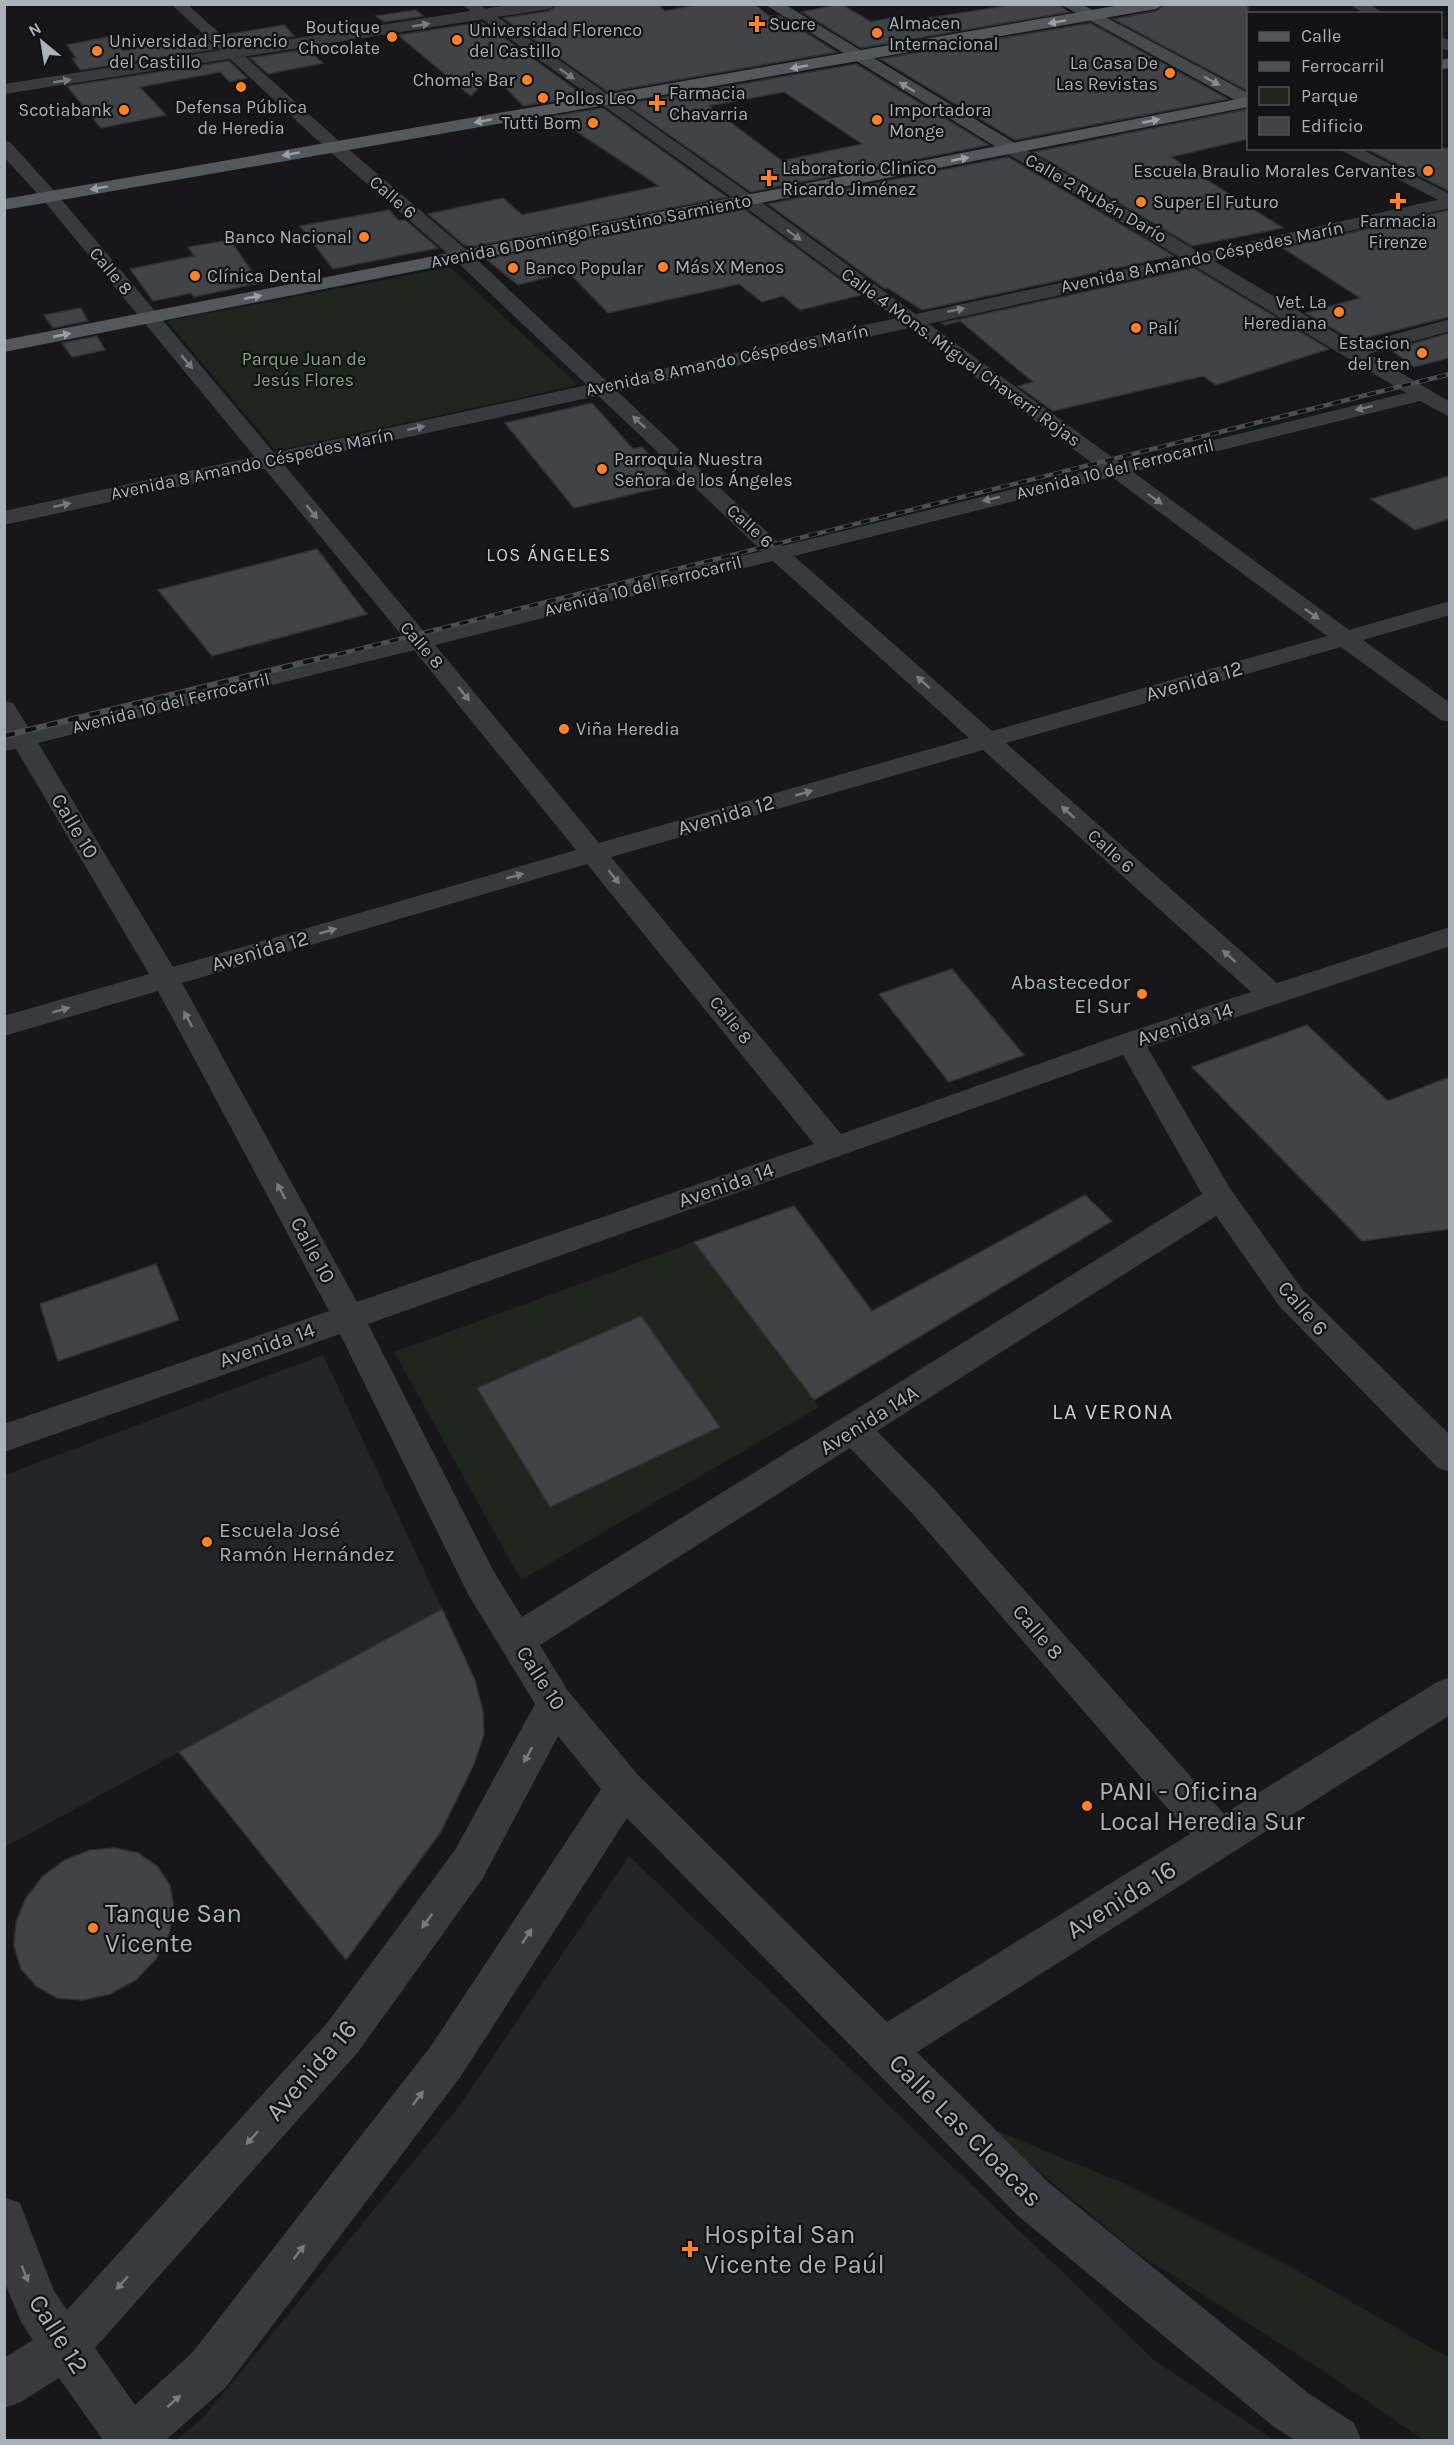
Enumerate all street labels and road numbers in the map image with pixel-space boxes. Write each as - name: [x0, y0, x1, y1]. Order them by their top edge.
- street label: Calle 2 Rubén Darío: [1021, 149, 1171, 247]
- street label: Calle 6: [365, 171, 421, 223]
- street label: Avenida 6 Domingo Faustino Sarmiento: [429, 189, 753, 273]
- street label: Avenida 8 Amando Céspedes Marín: [1059, 216, 1345, 298]
- street label: Calle 8: [85, 243, 137, 299]
- street label: Calle 4 Mons. Miguel Chaverri Rojas: [837, 263, 1085, 451]
- street label: Avenida 8 Amando Céspedes Marín: [584, 319, 870, 401]
- street label: Avenida 8 Amando Céspedes Marín: [109, 423, 395, 505]
- street label: Avenida 10 del Ferrocarril: [1014, 434, 1216, 504]
- street label: Calle 6: [722, 499, 778, 553]
- street label: Avenida 10 del Ferrocarril: [542, 551, 744, 621]
- street label: Calle 8: [395, 617, 449, 673]
- street label: Avenida 12: [1143, 656, 1245, 706]
- street label: Avenida 10 del Ferrocarril: [70, 668, 272, 738]
- street label: Calle 10: [46, 789, 104, 863]
- street label: Avenida 12: [675, 790, 777, 840]
- street label: Calle 6: [1083, 824, 1139, 878]
- street label: Avenida 12: [209, 926, 311, 976]
- street label: Calle 8: [705, 991, 757, 1049]
- street label: Avenida 14: [1134, 997, 1236, 1051]
- street label: Avenida 14: [675, 1157, 777, 1213]
- street label: Calle 10: [286, 1213, 340, 1287]
- street label: Calle 6: [1273, 1276, 1333, 1340]
- street label: Avenida 14: [216, 1317, 318, 1373]
- street label: Avenida 14A: [815, 1380, 923, 1460]
- street label: Calle 8: [1008, 1600, 1068, 1664]
- street label: Calle 10: [511, 1642, 571, 1714]
- street label: Avenida 16: [1061, 1854, 1182, 1945]
- street label: Avenida 16: [259, 2014, 364, 2127]
- street label: Calle Las Cloacas: [883, 2047, 1049, 2213]
- street label: Calle 12: [22, 2289, 95, 2380]

